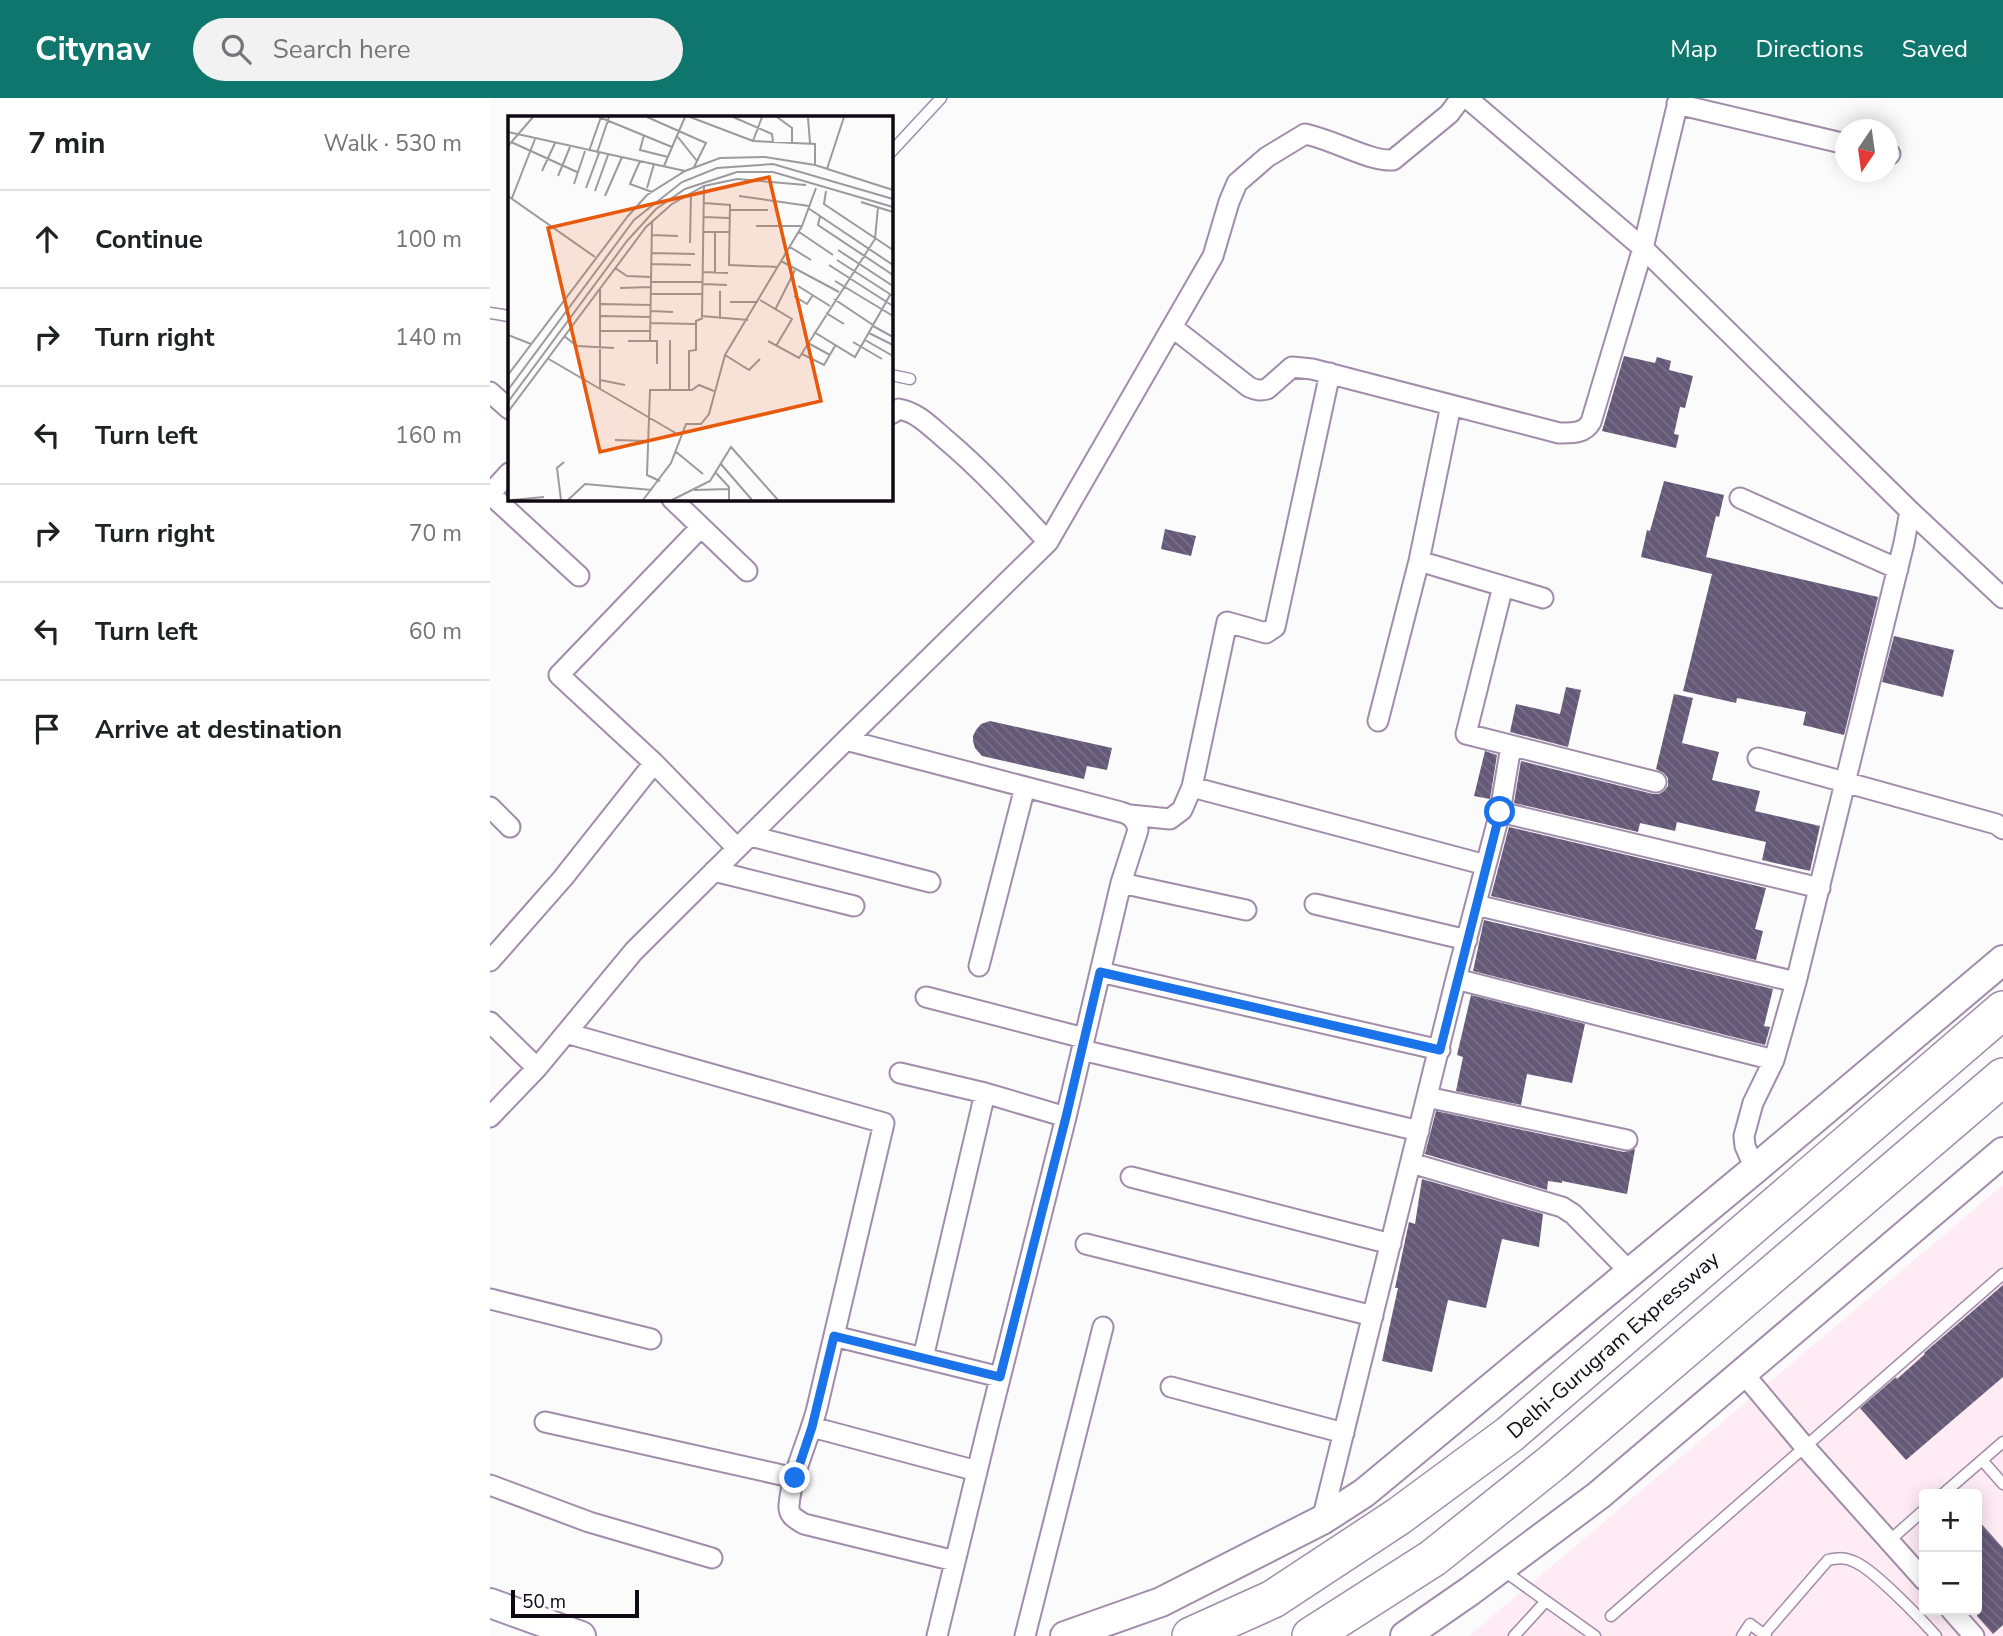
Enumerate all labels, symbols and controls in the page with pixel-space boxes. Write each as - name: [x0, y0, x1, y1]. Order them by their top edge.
- search box: [193, 18, 683, 81]
- text: Citynav: [35, 27, 151, 72]
- icon: search: [217, 30, 255, 68]
- text: Search here: [273, 32, 411, 67]
- text: Map: [1670, 33, 1717, 65]
- text: Directions: [1755, 33, 1864, 65]
- text: Saved: [1902, 33, 1968, 65]
- inset map: [508, 116, 892, 500]
- north arrow: [1835, 119, 1898, 182]
- text: 7 min: [28, 123, 106, 164]
- text: Walk · 530 m: [323, 128, 462, 159]
- icon: ahead: [28, 220, 66, 258]
- text: Continue: [95, 222, 203, 257]
- text: 100 m: [395, 224, 462, 255]
- icon: right: [28, 318, 66, 356]
- text: Turn right: [95, 320, 214, 355]
- text: 140 m: [395, 322, 462, 353]
- icon: left: [28, 416, 66, 454]
- text: Turn left: [95, 418, 198, 453]
- text: 160 m: [395, 420, 462, 451]
- icon: right: [28, 514, 66, 552]
- text: Turn right: [95, 516, 214, 551]
- text: 70 m: [409, 518, 462, 549]
- icon: left: [28, 612, 66, 650]
- text: Turn left: [95, 614, 198, 649]
- text: 60 m: [409, 616, 462, 647]
- icon: arrive: [28, 710, 66, 748]
- text: Arrive at destination: [95, 712, 342, 747]
- route start: [1484, 796, 1515, 827]
- street label: Delhi-Gurugram Expressway: [1501, 1245, 1725, 1445]
- route end: [779, 1462, 810, 1493]
- map controls: [1919, 1489, 1982, 1615]
- button: +: [1919, 1489, 1982, 1552]
- button: −: [1919, 1552, 1982, 1615]
- scale bar: [511, 1587, 639, 1619]
- text: 50 m: [522, 1589, 566, 1615]

